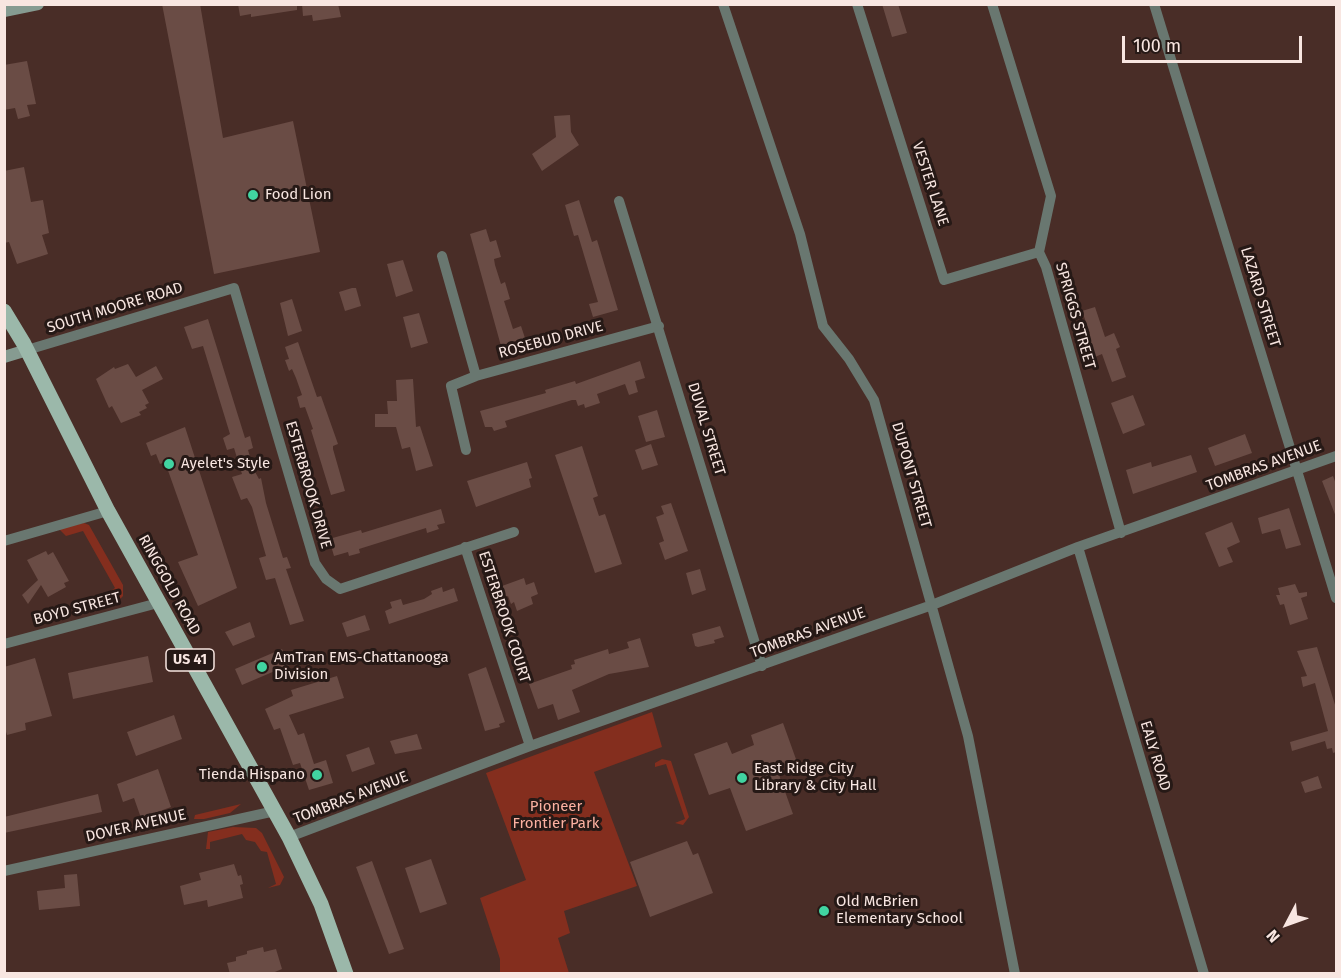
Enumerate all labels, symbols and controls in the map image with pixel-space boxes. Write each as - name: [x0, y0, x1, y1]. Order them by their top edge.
- scale bar: [1125, 24, 1305, 62]
- text: 100 m: [1133, 35, 1181, 57]
- street label: VESTER LANE: [908, 140, 952, 228]
- place label: Food Lion: [265, 186, 332, 204]
- marker: Food Lion: [246, 188, 260, 202]
- street label: LAZARD STREET: [1236, 245, 1284, 349]
- street label: SPRIGGS STREET: [1051, 261, 1099, 371]
- street label: SOUTH MOORE ROAD: [45, 279, 185, 337]
- street label: ROSEBUD DRIVE: [497, 317, 605, 363]
- street label: DUVAL STREET: [683, 380, 729, 478]
- street label: ESTERBROOK DRIVE: [281, 419, 335, 551]
- street label: DUPONT STREET: [887, 420, 935, 530]
- street label: TOMBRAS AVENUE: [1204, 437, 1324, 495]
- place label: Ayelet's Style: [181, 455, 270, 473]
- marker: Ayelet's Style: [162, 457, 176, 471]
- street label: RINGGOLD ROAD: [134, 532, 204, 638]
- street label: ESTERBROOK COURT: [474, 549, 534, 685]
- street label: BOYD STREET: [31, 589, 123, 629]
- street label: TOMBRAS AVENUE: [748, 604, 868, 662]
- road number: US 41: [166, 649, 214, 671]
- place label: AmTran EMS-Chattanooga Division: [274, 649, 449, 684]
- marker: AmTran EMS-Chattanooga Division: [255, 660, 269, 674]
- street label: EALY ROAD: [1136, 719, 1174, 793]
- place label: East Ridge City Library & City Hall: [754, 760, 876, 795]
- place label: Tienda Hispano: [199, 766, 305, 784]
- street label: TOMBRAS AVENUE: [291, 768, 411, 828]
- marker: Tienda Hispano: [310, 768, 324, 782]
- marker: East Ridge City Library & City Hall: [735, 771, 749, 785]
- park label: Pioneer Frontier Park: [513, 798, 599, 833]
- street label: DOVER AVENUE: [84, 806, 188, 846]
- place label: Old McBrien Elementary School: [836, 893, 963, 928]
- north arrow: [1257, 894, 1317, 954]
- marker: Old McBrien Elementary School: [817, 904, 831, 918]
- text: N: [1262, 926, 1284, 946]

